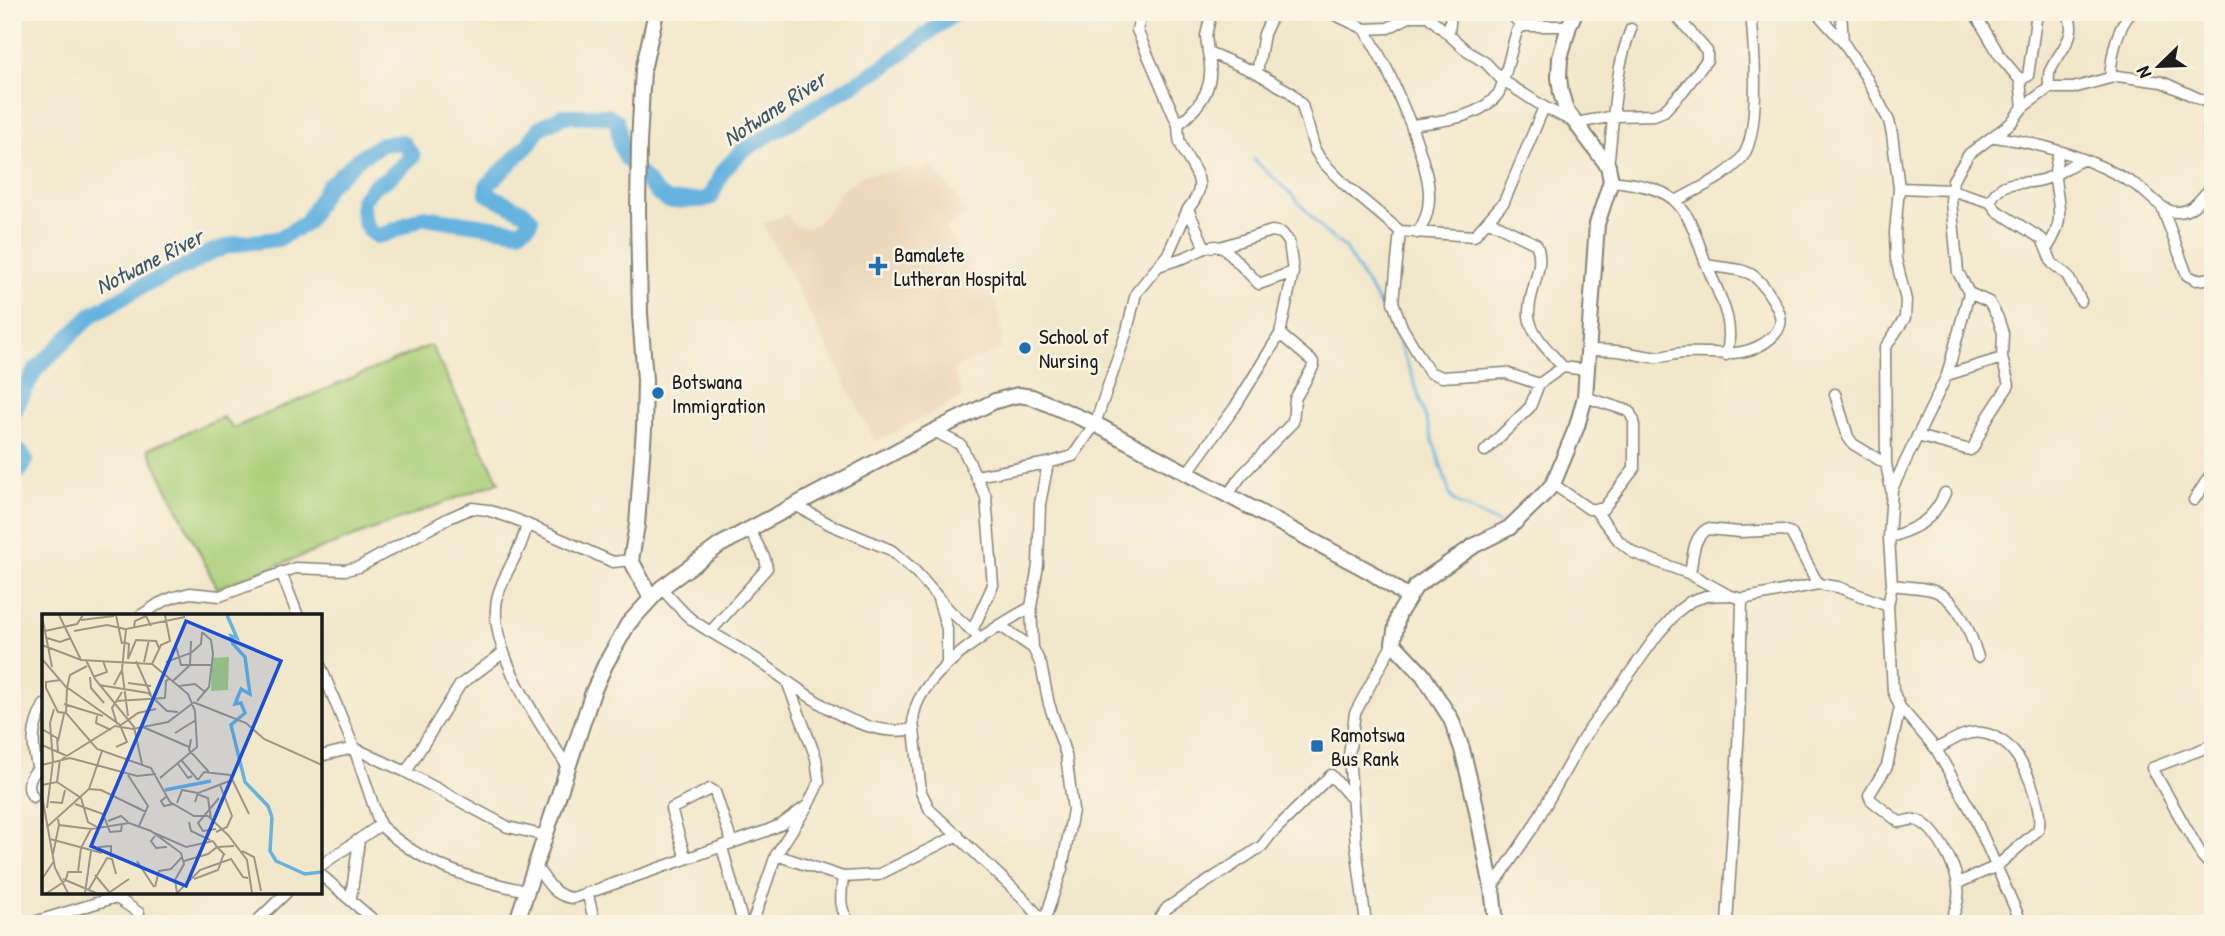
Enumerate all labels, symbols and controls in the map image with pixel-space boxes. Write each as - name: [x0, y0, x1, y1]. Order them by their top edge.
- north arrow: [2124, 32, 2194, 102]
- water label: Notwane River: [717, 62, 834, 153]
- text: N: [2129, 63, 2157, 82]
- water label: Notwane River: [90, 219, 211, 301]
- place label: Bamalete Lutheran Hospital: [894, 240, 1027, 293]
- marker: Bamalete Lutheran Hospital: [868, 256, 888, 276]
- place label: School of Nursing: [1039, 322, 1109, 375]
- marker: School of Nursing: [1017, 340, 1033, 356]
- place label: Botswana Immigration: [672, 367, 766, 420]
- marker: Botswana Immigration: [650, 385, 666, 401]
- inset map: [42, 614, 322, 894]
- place label: Ramotswa Bus Rank: [1331, 720, 1405, 773]
- marker: Ramotswa Bus Rank: [1309, 738, 1325, 754]

